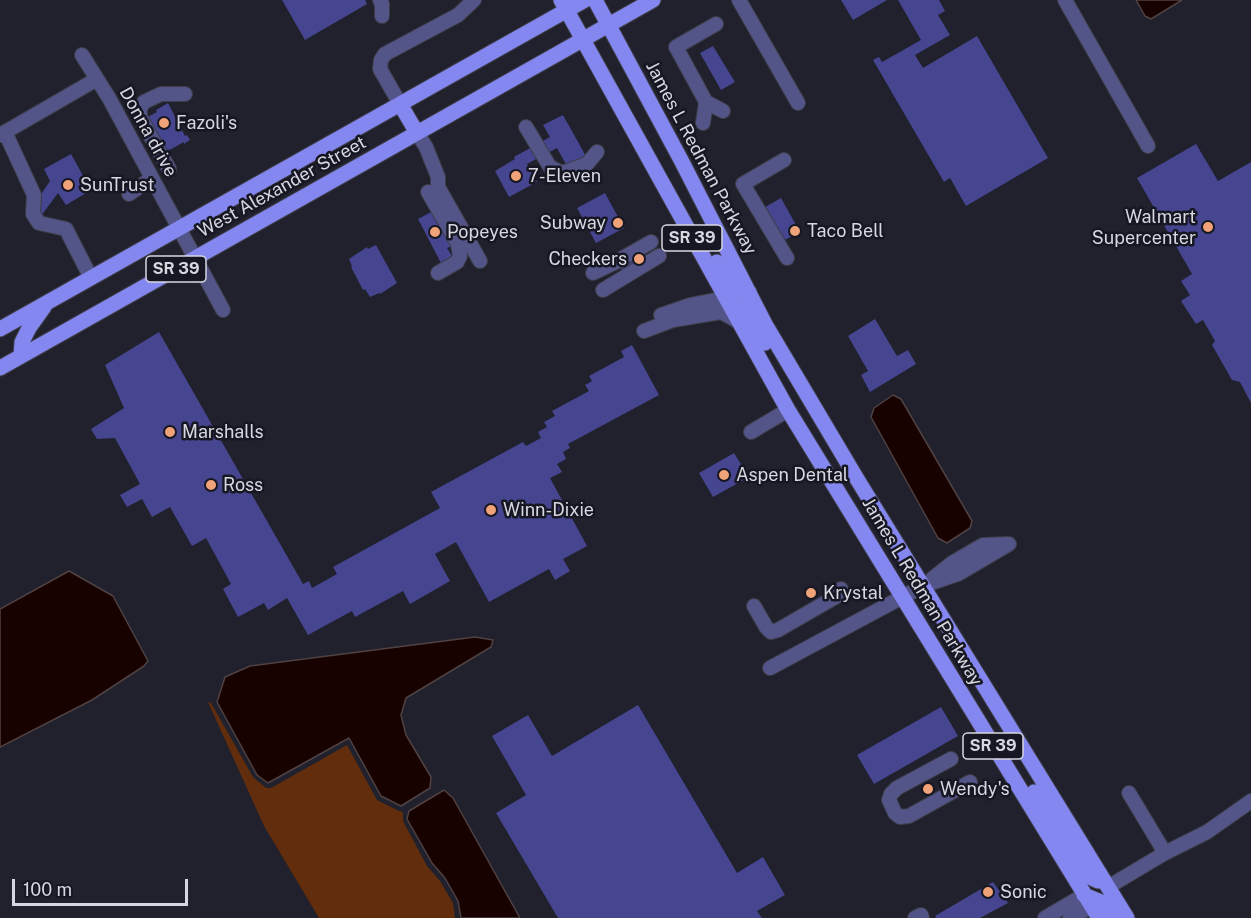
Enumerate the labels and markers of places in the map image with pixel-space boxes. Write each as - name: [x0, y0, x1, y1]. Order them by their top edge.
- place label: Fazoli's: [176, 112, 237, 134]
- marker: Fazoli's: [157, 116, 171, 130]
- place label: 7-Eleven: [528, 165, 601, 187]
- marker: 7-Eleven: [509, 169, 523, 183]
- place label: SunTrust: [80, 174, 154, 196]
- marker: SunTrust: [61, 178, 75, 192]
- place label: Walmart Supercenter: [1092, 206, 1196, 248]
- place label: Subway: [540, 212, 606, 234]
- marker: Subway: [611, 216, 625, 230]
- place label: Taco Bell: [807, 220, 884, 242]
- marker: Walmart Supercenter: [1201, 220, 1215, 234]
- place label: Popeyes: [447, 221, 518, 243]
- marker: Taco Bell: [788, 224, 802, 238]
- marker: Popeyes: [428, 225, 442, 239]
- place label: Checkers: [548, 248, 627, 270]
- marker: Checkers: [632, 252, 646, 266]
- place label: Marshalls: [182, 421, 264, 443]
- marker: Marshalls: [163, 425, 177, 439]
- place label: Aspen Dental: [736, 464, 848, 486]
- marker: Aspen Dental: [717, 468, 731, 482]
- place label: Ross: [223, 474, 263, 496]
- marker: Ross: [204, 478, 218, 492]
- place label: Winn-Dixie: [503, 499, 594, 521]
- marker: Winn-Dixie: [484, 503, 498, 517]
- place label: Krystal: [823, 582, 883, 604]
- marker: Krystal: [804, 586, 818, 600]
- place label: Wendy's: [940, 778, 1010, 800]
- marker: Wendy's: [921, 782, 935, 796]
- place label: Sonic: [1000, 881, 1047, 903]
- marker: Sonic: [981, 885, 995, 899]

